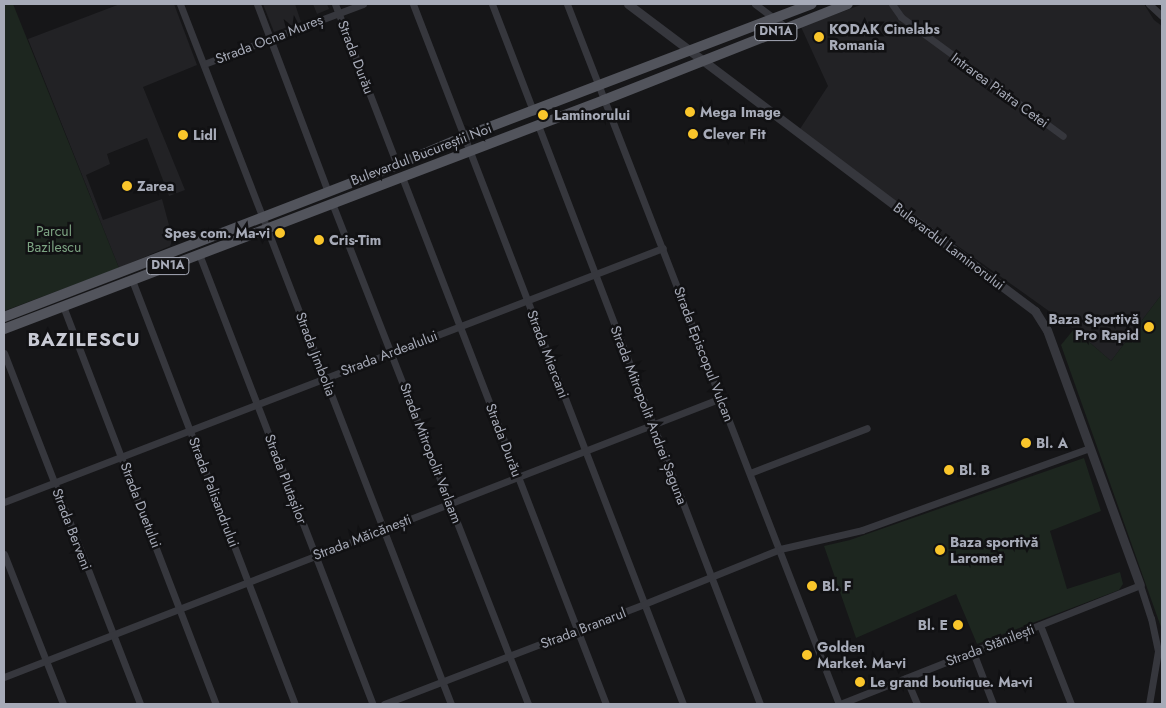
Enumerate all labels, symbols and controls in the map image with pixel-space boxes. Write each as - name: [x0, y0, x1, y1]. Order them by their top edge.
- street label: Strada Ocna Mureș: [213, 11, 325, 67]
- street label: Strada Durău: [334, 18, 378, 96]
- place label: KODAK Cinelabs Romania: [829, 21, 940, 54]
- road number: DN1A: [754, 22, 798, 42]
- marker: KODAK Cinelabs Romania: [813, 31, 825, 43]
- street label: Intrarea Piatra Cetei: [948, 49, 1052, 131]
- place label: Mega Image: [700, 104, 781, 120]
- marker: Mega Image: [684, 106, 696, 118]
- place label: Laminorului: [554, 107, 630, 123]
- marker: Laminorului: [536, 108, 550, 122]
- street label: Bulevardul Bucureștii Noi: [348, 119, 494, 189]
- place label: Clever Fit: [703, 126, 766, 142]
- place label: Lidl: [193, 127, 217, 143]
- marker: Clever Fit: [687, 128, 699, 140]
- marker: Lidl: [177, 129, 189, 141]
- place label: Zarea: [137, 178, 174, 194]
- marker: Zarea: [121, 180, 133, 192]
- street label: Bulevardul Laminorului: [890, 199, 1008, 293]
- park label: Parcul Bazilescu: [27, 223, 81, 256]
- place label: Spes com. Ma-vi: [164, 225, 270, 241]
- marker: Spes com. Ma-vi: [274, 227, 286, 239]
- place label: Cris-Tim: [329, 232, 381, 248]
- marker: Cris-Tim: [313, 234, 325, 246]
- road number: DN1A: [146, 256, 190, 276]
- street label: Strada Episcopul Vulcan: [671, 284, 737, 424]
- street label: Strada Miercani: [524, 308, 572, 400]
- street label: Strada Jimbolia: [292, 310, 340, 398]
- place label: Baza Sportivă Pro Rapid: [1048, 311, 1139, 344]
- marker: Baza Sportivă Pro Rapid: [1143, 321, 1155, 333]
- street label: Strada Mitropolit Andrei Șaguna: [607, 323, 691, 507]
- street label: Strada Ardealului: [338, 327, 440, 379]
- district label: BAZILESCU: [26, 329, 142, 351]
- street label: Strada Mitropolit Varlaam: [396, 380, 466, 526]
- street label: Strada Durău: [482, 401, 526, 479]
- street label: Strada Plutașilor: [261, 432, 311, 526]
- street label: Strada Palisandrului: [185, 435, 243, 549]
- place label: Bl. A: [1036, 435, 1068, 451]
- marker: Bl. A: [1020, 437, 1032, 449]
- street label: Strada Duetului: [117, 460, 165, 550]
- place label: Bl. B: [959, 462, 990, 478]
- marker: Bl. B: [943, 464, 955, 476]
- street label: Strada Berveni: [49, 486, 95, 572]
- street label: Strada Măicănești: [310, 511, 414, 563]
- place label: Baza sportivă Laromet: [950, 534, 1038, 566]
- marker: Baza sportivă Laromet: [934, 544, 946, 556]
- place label: Bl. F: [822, 578, 852, 594]
- marker: Bl. F: [806, 580, 818, 592]
- street label: Strada Branarul: [538, 604, 628, 652]
- place label: Bl. E: [918, 617, 948, 633]
- marker: Bl. E: [952, 619, 964, 631]
- street label: Strada Stănilești: [943, 620, 1037, 670]
- place label: Golden Market. Ma-vi: [817, 639, 906, 672]
- marker: Golden Market. Ma-vi: [801, 649, 813, 661]
- place label: Le grand boutique. Ma-vi: [870, 674, 1033, 690]
- marker: Le grand boutique. Ma-vi: [854, 676, 866, 688]

